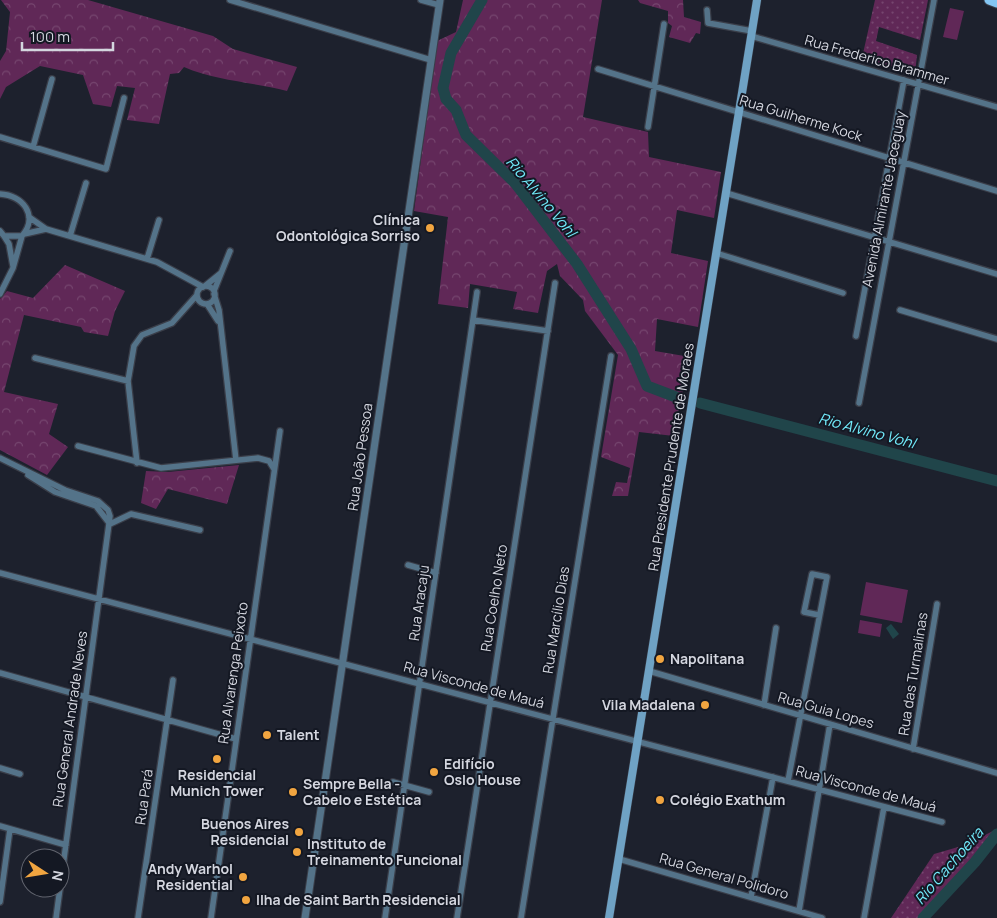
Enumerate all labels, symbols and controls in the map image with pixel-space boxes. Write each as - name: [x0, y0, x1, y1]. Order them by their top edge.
- scale bar: [22, 20, 114, 52]
- text: 100 m: [30, 26, 70, 47]
- street label: Rua Frederico Brammer: [803, 30, 952, 89]
- street label: Rua Guilherme Kock: [737, 90, 866, 146]
- street label: Avenida Almirante Jaceguay: [857, 108, 910, 289]
- water label: Rio Alvino Vohl: [501, 152, 583, 243]
- place label: Clínica Odontológica Sorriso: [276, 210, 420, 245]
- marker: Clínica Odontológica Sorriso: [424, 222, 436, 234]
- street label: Rua Presidente Prudente de Moraes: [643, 341, 698, 572]
- street label: Rua João Pessoa: [343, 402, 376, 512]
- water label: Rio Alvino Vohl: [817, 408, 920, 454]
- street label: Rua Coelho Neto: [476, 543, 511, 653]
- street label: Rua Aracaju: [404, 564, 433, 642]
- street label: Rua Marcílio Dias: [538, 565, 573, 675]
- street label: Rua Alvarenga Peixoto: [213, 601, 252, 745]
- street label: Rua das Turmalinas: [893, 611, 932, 737]
- street label: Rua General Andrade Neves: [48, 630, 91, 808]
- place label: Napolitana: [670, 649, 744, 668]
- marker: Napolitana: [654, 653, 666, 665]
- street label: Rua Visconde de Mauá: [402, 657, 547, 712]
- street label: Rua Guia Lopes: [776, 687, 876, 732]
- place label: Vila Madalena: [602, 695, 695, 714]
- marker: Vila Madalena: [699, 699, 711, 711]
- place label: Talent: [277, 725, 320, 744]
- marker: Talent: [261, 729, 273, 741]
- marker: Residencial Munich Tower: [211, 753, 223, 765]
- place label: Edifício Oslo House: [444, 754, 521, 789]
- street label: Rua Visconde de Mauá: [794, 761, 939, 816]
- place label: Residencial Munich Tower: [170, 765, 264, 800]
- marker: Edifício Oslo House: [428, 766, 440, 778]
- street label: Rua Pará: [130, 768, 157, 826]
- place label: Sempre Bella - Cabelo e Estética: [303, 774, 421, 809]
- marker: Sempre Bella - Cabelo e Estética: [287, 786, 299, 798]
- place label: Colégio Exathum: [670, 790, 785, 809]
- marker: Colégio Exathum: [654, 794, 666, 806]
- place label: Buenos Aires Residencial: [201, 814, 289, 849]
- water label: Rio Cachoeira: [909, 822, 988, 909]
- marker: Buenos Aires Residencial: [293, 826, 305, 838]
- place label: Instituto de Treinamento Funcional: [307, 834, 462, 869]
- marker: Instituto de Treinamento Funcional: [291, 846, 303, 858]
- north arrow: [20, 848, 70, 898]
- street label: Rua General Polidoro: [657, 848, 791, 903]
- place label: Andy Warhol Residential: [148, 859, 233, 894]
- text: N: [48, 869, 69, 883]
- marker: Andy Warhol Residential: [237, 871, 249, 883]
- place label: Ilha de Saint Barth Residencial: [256, 890, 461, 909]
- marker: Ilha de Saint Barth Residencial: [240, 894, 252, 906]

